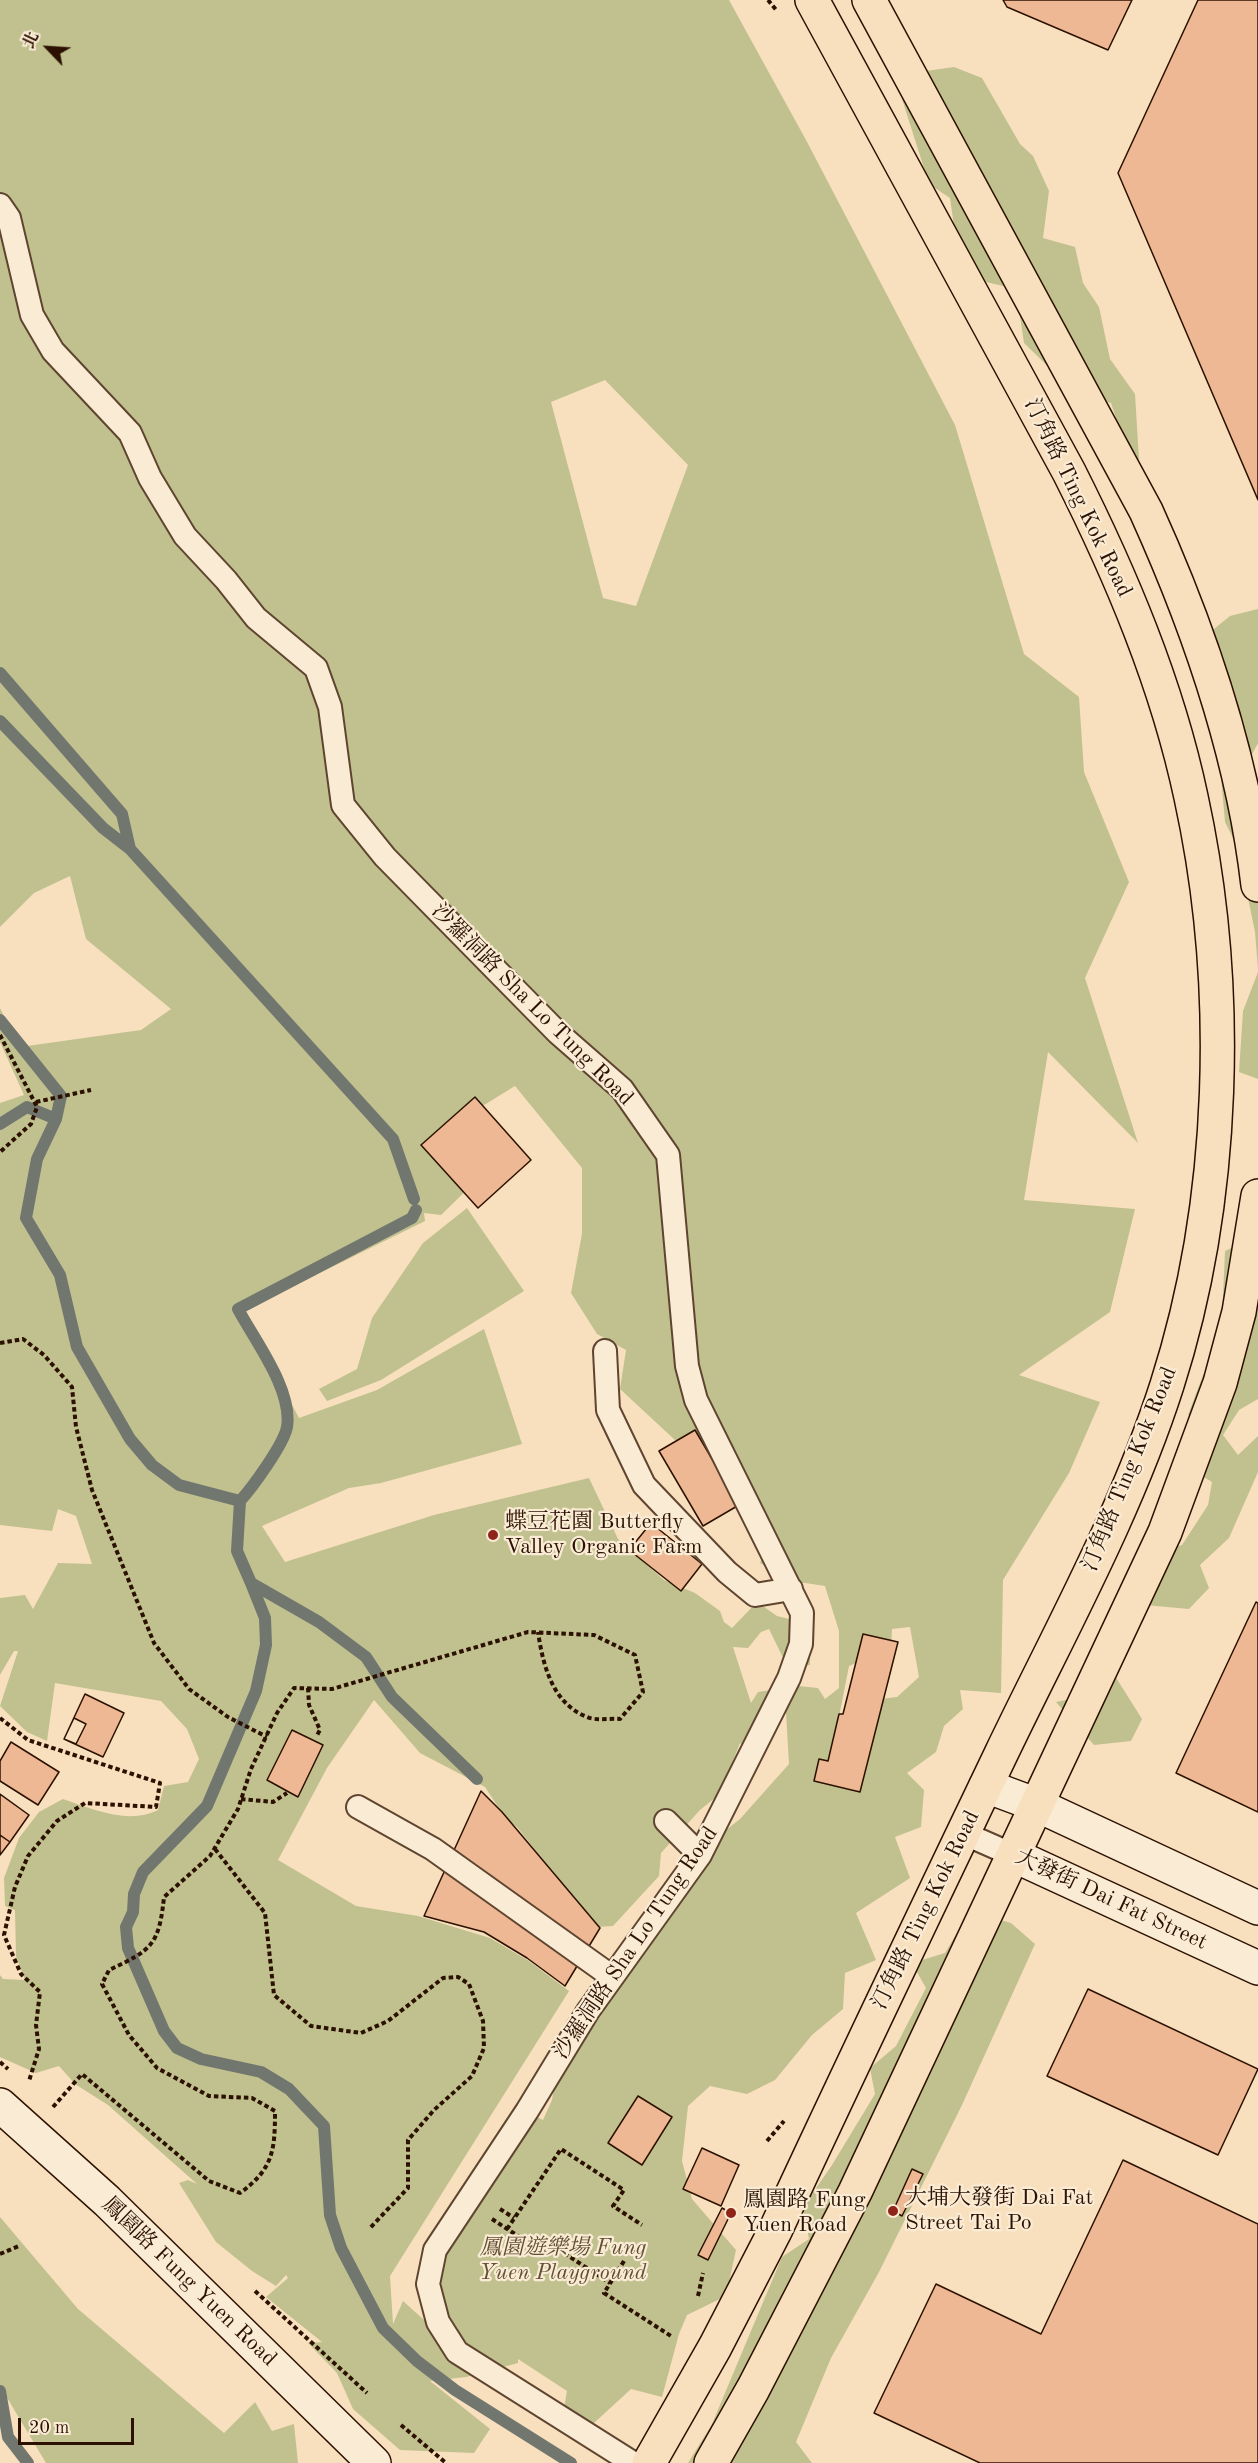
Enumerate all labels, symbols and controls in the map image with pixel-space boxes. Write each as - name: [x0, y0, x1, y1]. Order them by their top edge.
- north arrow: [18, 18, 78, 78]
- text: 北: [21, 30, 42, 51]
- street label: 汀角路 Ting Kok Road: [1018, 394, 1138, 602]
- street label: 沙羅洞路 Sha Lo Tung Road: [425, 898, 639, 1112]
- street label: 汀角路 Ting Kok Road: [1077, 1363, 1183, 1575]
- place label: 蝶豆花園 Butterfly Valley Organic Farm: [505, 1509, 702, 1560]
- marker: 蝶豆花園 Butterfly Valley Organic Farm: [486, 1528, 500, 1542]
- street label: 汀角路 Ting Kok Road: [866, 1806, 986, 2014]
- street label: 沙羅洞路 Sha Lo Tung Road: [548, 1822, 724, 2064]
- street label: 大發街 Dai Fat Street: [1011, 1844, 1211, 1956]
- place label: 大埔大發街 Dai Fat Street Tai Po: [905, 2185, 1093, 2236]
- place label: 鳳園路 Fung Yuen Road: [743, 2187, 866, 2238]
- street label: 鳳園路 Fung Yuen Road: [96, 2192, 282, 2372]
- marker: 大埔大發街 Dai Fat Street Tai Po: [886, 2204, 900, 2218]
- marker: 鳳園路 Fung Yuen Road: [724, 2206, 738, 2220]
- park label: 鳳園遊樂場 Fung Yuen Playground: [479, 2235, 647, 2286]
- scale bar: [21, 2406, 136, 2444]
- text: 20 m: [29, 2419, 69, 2437]

